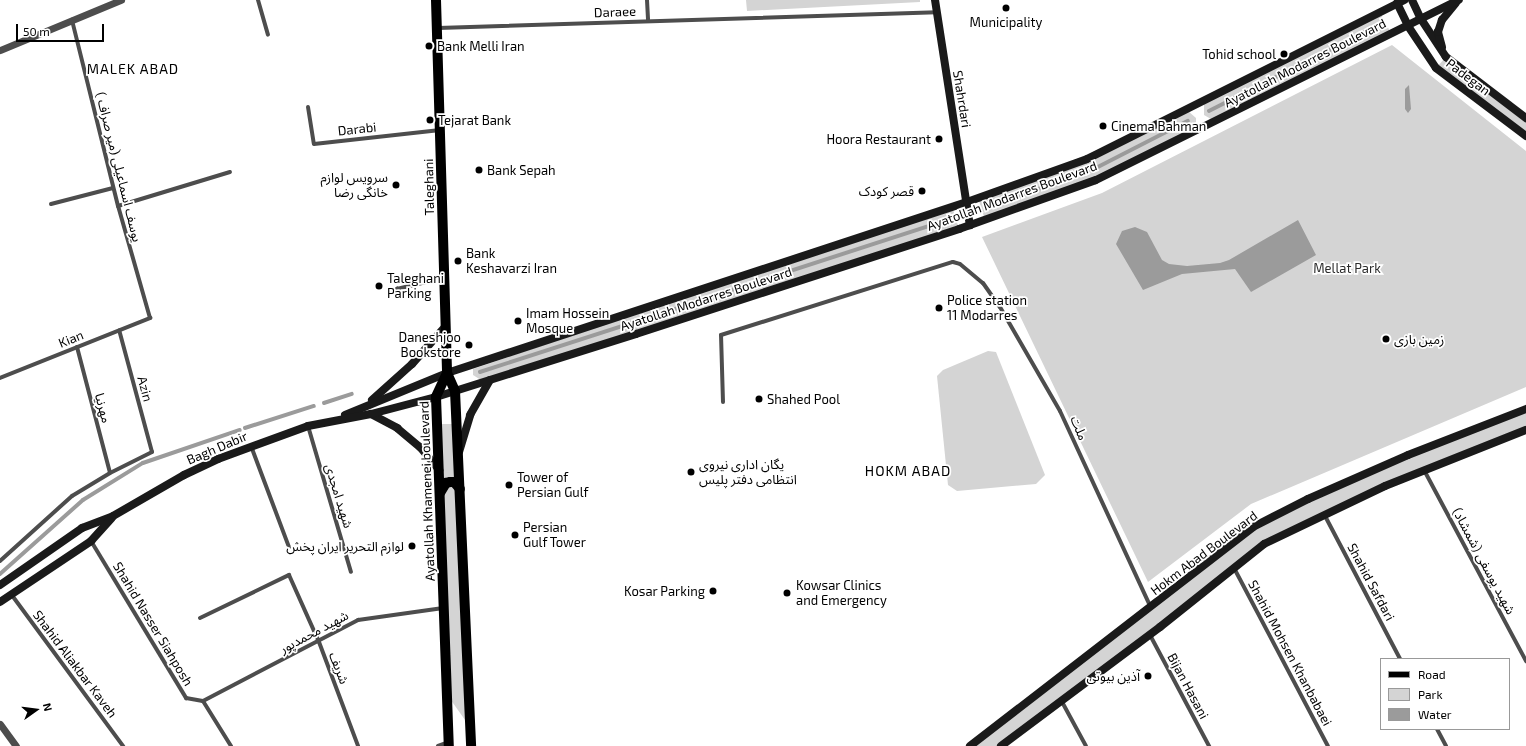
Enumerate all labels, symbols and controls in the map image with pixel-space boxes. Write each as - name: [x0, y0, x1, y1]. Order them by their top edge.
- street label: Daraee: [594, 3, 636, 21]
- marker: Municipality: [1001, 3, 1011, 13]
- place label: Municipality: [970, 14, 1042, 30]
- street label: Ayatollah Modarres Boulevard: [1221, 15, 1389, 111]
- scale bar: [18, 16, 106, 42]
- text: 50 m: [23, 24, 50, 38]
- place label: Bank Melli Iran: [437, 38, 525, 54]
- marker: Bank Melli Iran: [424, 41, 434, 51]
- place label: Tohid school: [1202, 46, 1276, 62]
- marker: Tohid school: [1279, 49, 1289, 59]
- street label: Padegan: [1443, 55, 1493, 99]
- district label: MALEK ABAD: [87, 61, 179, 77]
- street label: Shahrdari: [950, 69, 974, 129]
- street label: یوسف اسماعیلی (میر صراف ): [93, 90, 145, 244]
- place label: Tejarat Bank: [438, 112, 511, 128]
- marker: Tejarat Bank: [425, 115, 435, 125]
- place label: Cinema Bahman: [1111, 118, 1206, 134]
- street label: Darabi: [337, 119, 377, 139]
- marker: Cinema Bahman: [1098, 121, 1108, 131]
- place label: Hoora Restaurant: [826, 131, 931, 147]
- marker: Hoora Restaurant: [934, 134, 944, 144]
- street label: Taleghani: [421, 158, 437, 216]
- street label: Ayatollah Modarres Boulevard: [925, 158, 1099, 234]
- place label: Bank Sepah: [487, 162, 556, 178]
- marker: Bank Sepah: [474, 165, 484, 175]
- place label: سرویس لوازم خانگی رضا: [320, 170, 388, 201]
- marker: سرویس لوازم خانگی رضا: [391, 180, 401, 190]
- place label: قصر کودک: [859, 183, 914, 199]
- marker: قصر کودک: [917, 186, 927, 196]
- place label: Bank Keshavarzi Iran: [466, 246, 557, 277]
- marker: Bank Keshavarzi Iran: [453, 256, 463, 266]
- park label: Mellat Park: [1313, 260, 1381, 276]
- street label: Ayatollah Modarres Boulevard: [618, 264, 794, 334]
- place label: Taleghani Parking: [387, 271, 444, 302]
- marker: Taleghani Parking: [374, 281, 384, 291]
- place label: Police station 11 Modarres: [947, 293, 1027, 324]
- marker: Police station 11 Modarres: [934, 303, 944, 313]
- place label: Imam Hossein Mosque: [526, 306, 609, 337]
- marker: Imam Hossein Mosque: [513, 316, 523, 326]
- street label: Kian: [56, 327, 86, 351]
- place label: Daneshjoo Bookstore: [399, 330, 461, 361]
- place label: زمین بازی: [1394, 331, 1444, 347]
- marker: زمین بازی: [1381, 334, 1391, 344]
- marker: Daneshjoo Bookstore: [464, 340, 474, 350]
- street label: Azin: [134, 375, 156, 403]
- street label: مهرنیا: [92, 391, 114, 425]
- place label: Shahed Pool: [767, 391, 840, 407]
- marker: Shahed Pool: [754, 394, 764, 404]
- street label: Ayatollah Khamenei boulevard: [416, 401, 438, 581]
- street label: ملت: [1067, 414, 1091, 442]
- street label: Bagh Dabir: [184, 428, 250, 468]
- place label: یگان اداری نیروی انتظامی دفتر پلیس: [699, 457, 797, 488]
- street label: شهید امجدی: [322, 462, 356, 530]
- district label: HOKM ABAD: [865, 463, 951, 479]
- marker: یگان اداری نیروی انتظامی دفتر پلیس: [686, 467, 696, 477]
- place label: Tower of Persian Gulf: [517, 470, 589, 501]
- marker: Tower of Persian Gulf: [504, 480, 514, 490]
- street label: شهید یوسفی (شمشاد): [1449, 505, 1519, 617]
- street label: Hokm Abad Boulevard: [1147, 508, 1261, 598]
- place label: Persian Gulf Tower: [523, 520, 587, 551]
- marker: Persian Gulf Tower: [510, 530, 520, 540]
- place label: لوازم التحریر ایران پخش: [286, 538, 404, 554]
- marker: لوازم التحریر ایران پخش: [407, 541, 417, 551]
- street label: Shahid Safdari: [1344, 541, 1398, 623]
- street label: Shahid Nasser Siahposh: [110, 559, 196, 689]
- place label: Kowsar Clinics and Emergency: [796, 578, 887, 609]
- street label: Shahid Mohsen Khanbabaei: [1245, 578, 1335, 728]
- place label: Kosar Parking: [624, 583, 705, 599]
- marker: Kosar Parking: [708, 586, 718, 596]
- marker: Kowsar Clinics and Emergency: [781, 587, 793, 599]
- street label: Shahid Aliakbar Kaveh: [29, 607, 121, 721]
- street label: شهید محمدپور: [277, 607, 351, 657]
- street label: شریف: [326, 650, 352, 686]
- street label: Bijan Hasani: [1164, 650, 1212, 722]
- legend: [1380, 658, 1510, 730]
- text: Road: [1418, 667, 1446, 681]
- place label: آذین بیوتی: [1087, 668, 1140, 684]
- marker: آذین بیوتی: [1143, 671, 1153, 681]
- text: Park: [1418, 687, 1443, 701]
- north arrow: [16, 690, 56, 730]
- text: N: [41, 702, 55, 712]
- text: Water: [1418, 707, 1452, 721]

